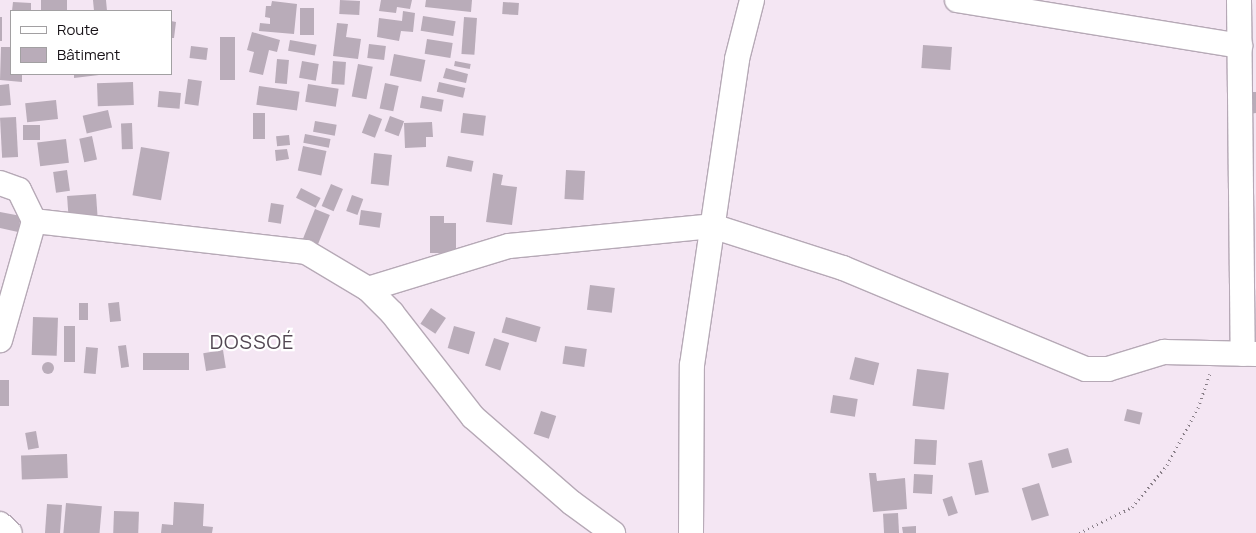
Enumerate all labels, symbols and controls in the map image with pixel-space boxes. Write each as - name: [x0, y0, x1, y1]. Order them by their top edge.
- legend: [10, 10, 172, 75]
- text: Route: [57, 19, 99, 40]
- text: Bâtiment: [57, 44, 120, 65]
- district label: DOSSOÉ: [209, 329, 295, 353]

